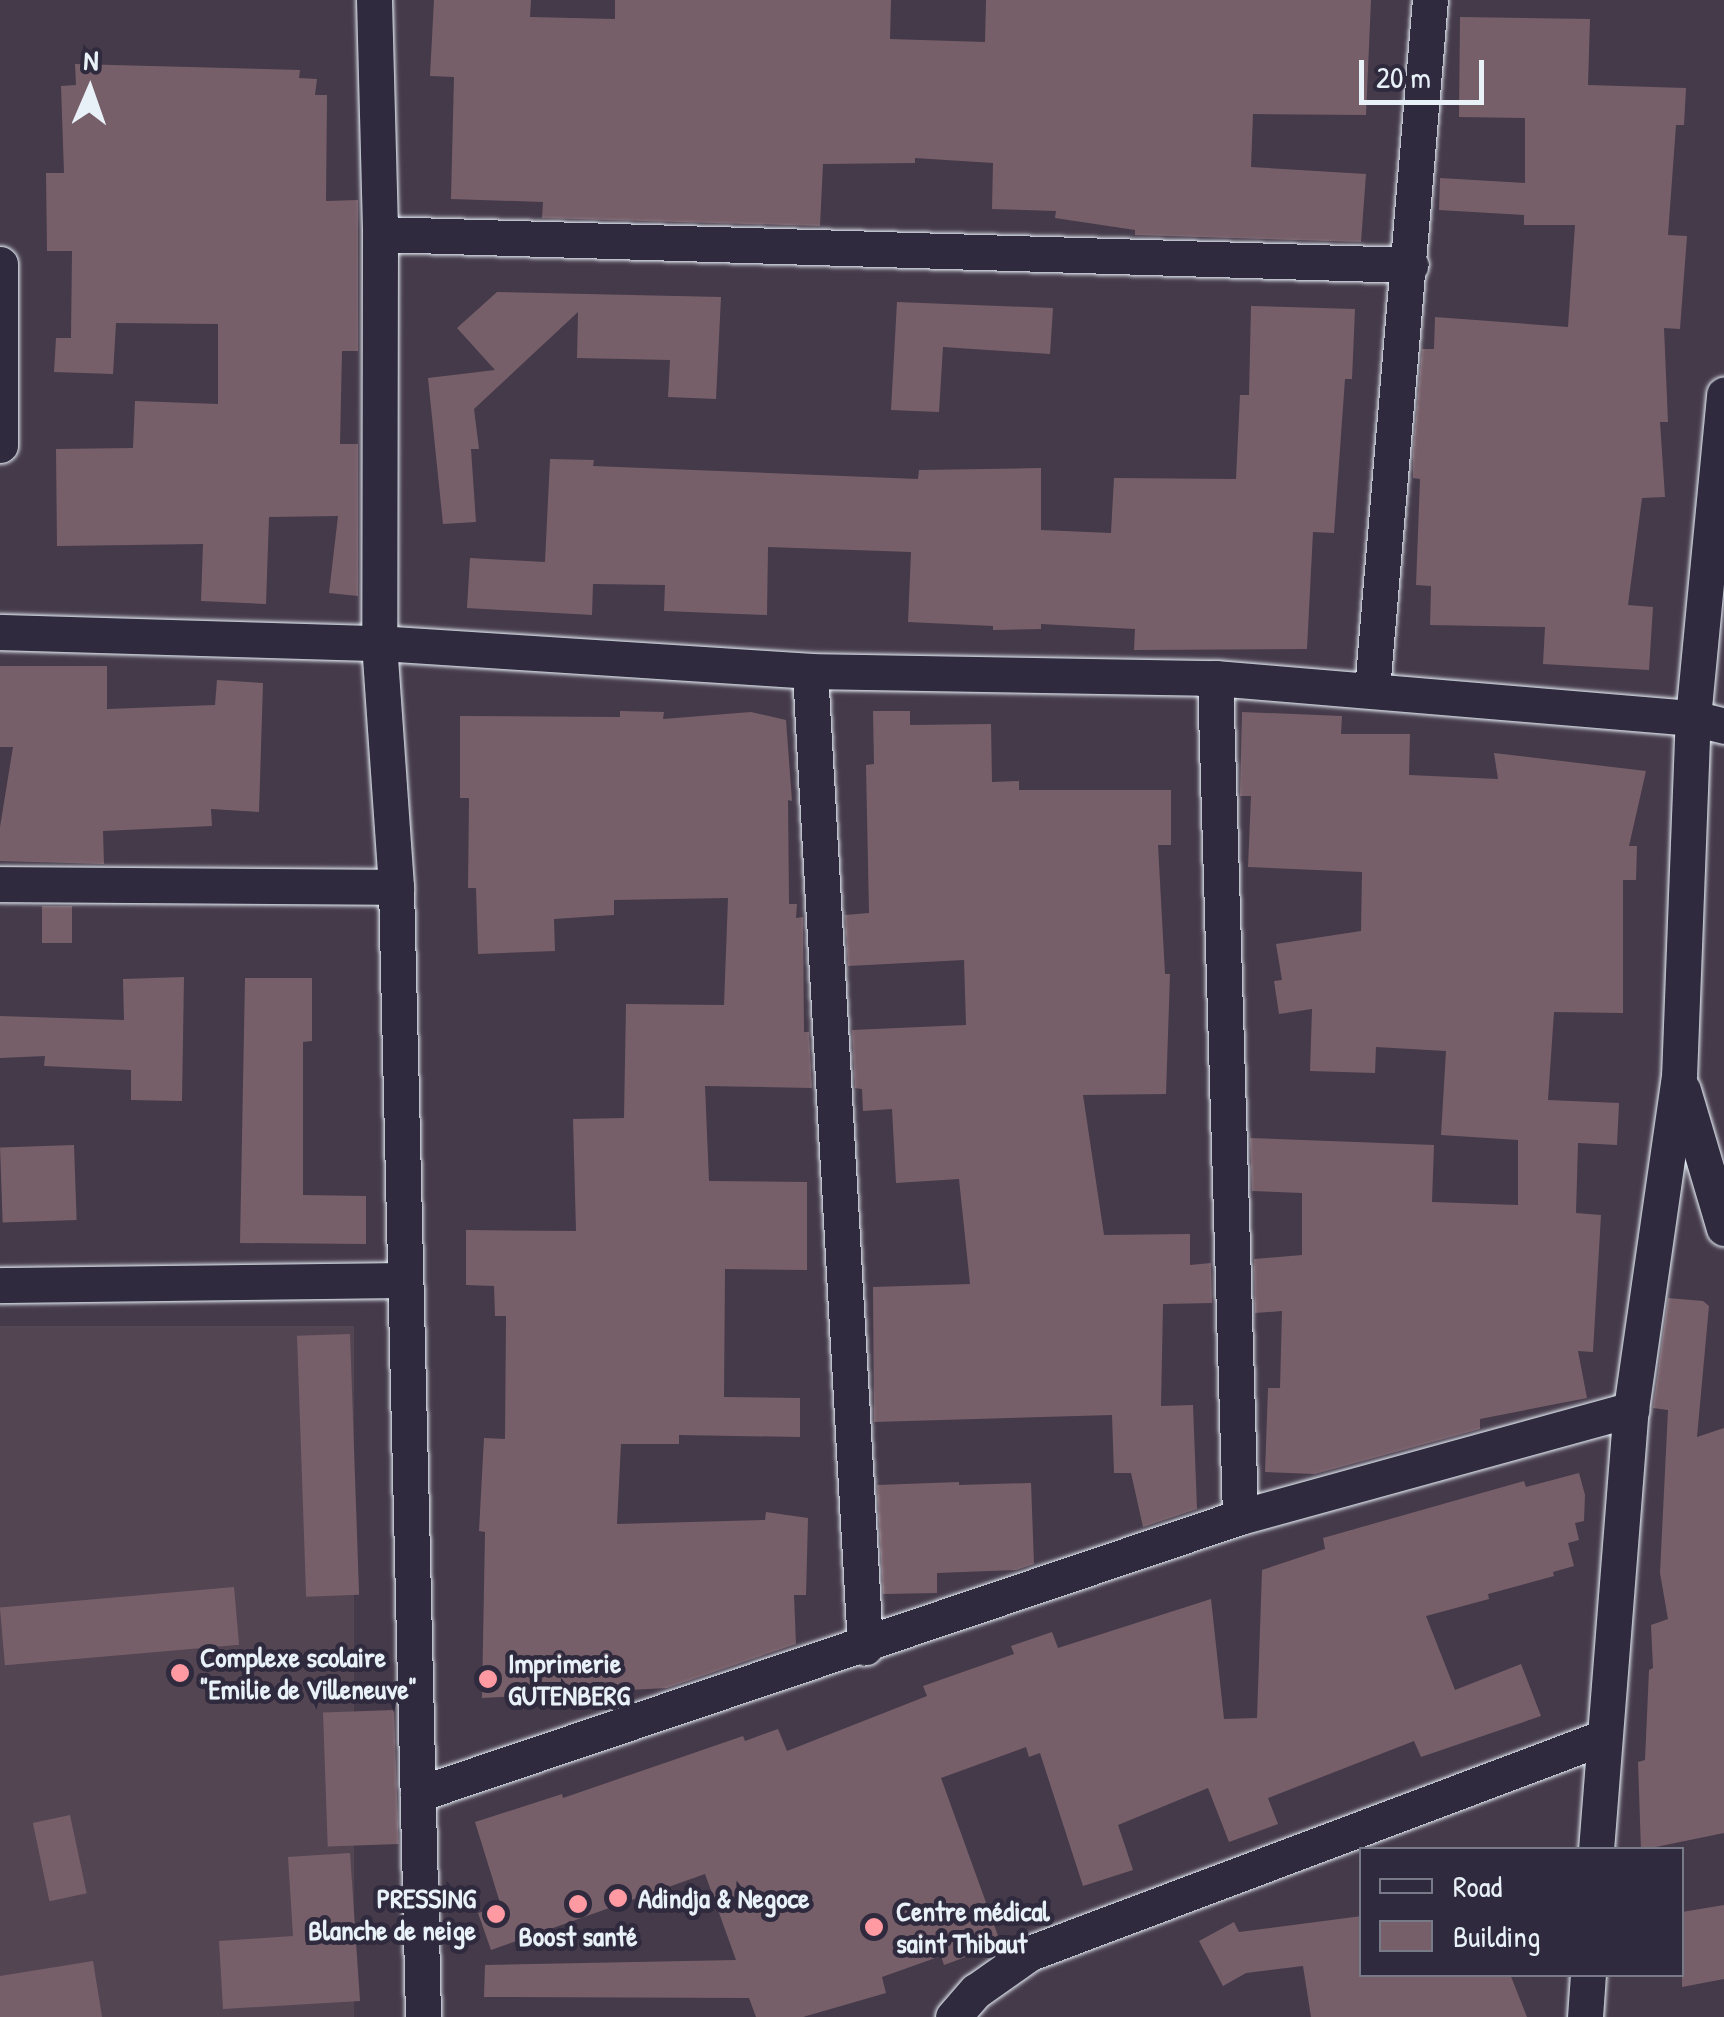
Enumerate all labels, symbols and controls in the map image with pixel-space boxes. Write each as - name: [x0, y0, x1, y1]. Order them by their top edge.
- north arrow: [40, 40, 140, 140]
- scale bar: [1364, 40, 1489, 102]
- text: N: [83, 41, 99, 79]
- text: 20 m: [1376, 57, 1431, 97]
- place label: Complexe scolaire "Emilie de Villeneuve": [200, 1640, 417, 1706]
- place label: Imprimerie GUTENBERG: [508, 1646, 630, 1712]
- marker: Complexe scolaire "Emilie de Villeneuve": [169, 1662, 191, 1684]
- marker: Imprimerie GUTENBERG: [477, 1668, 499, 1690]
- legend: [1359, 1847, 1684, 1977]
- text: Road: [1453, 1866, 1502, 1906]
- place label: PRESSING Blanche de neige: [308, 1881, 476, 1947]
- place label: Adindja & Negoce: [638, 1881, 809, 1915]
- marker: Adindja & Negoce: [607, 1887, 629, 1909]
- marker: Boost santé: [567, 1893, 589, 1915]
- place label: Centre médical saint Thibaut: [896, 1894, 1050, 1960]
- marker: PRESSING Blanche de neige: [485, 1903, 507, 1925]
- marker: Centre médical saint Thibaut: [861, 1914, 887, 1940]
- text: Building: [1453, 1916, 1540, 1956]
- place label: Boost santé: [519, 1919, 637, 1953]

